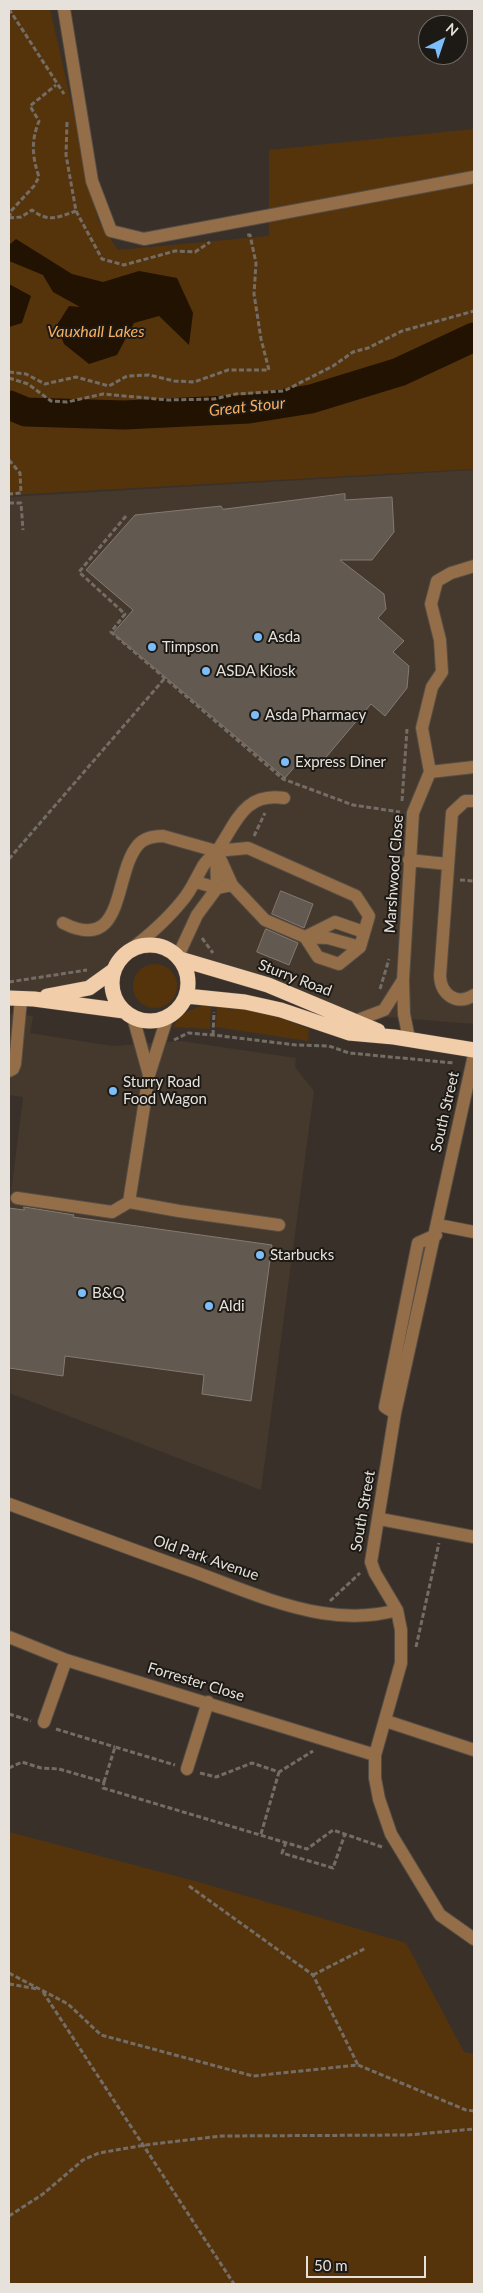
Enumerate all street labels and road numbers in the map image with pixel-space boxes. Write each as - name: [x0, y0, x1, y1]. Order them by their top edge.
- street label: Marshwood Close: [381, 814, 407, 934]
- street label: Sturry Road: [256, 956, 334, 1000]
- street label: South Street: [427, 1070, 463, 1154]
- street label: South Street: [347, 1469, 379, 1553]
- street label: Old Park Avenue: [151, 1532, 261, 1584]
- street label: Forrester Close: [145, 1659, 247, 1705]

